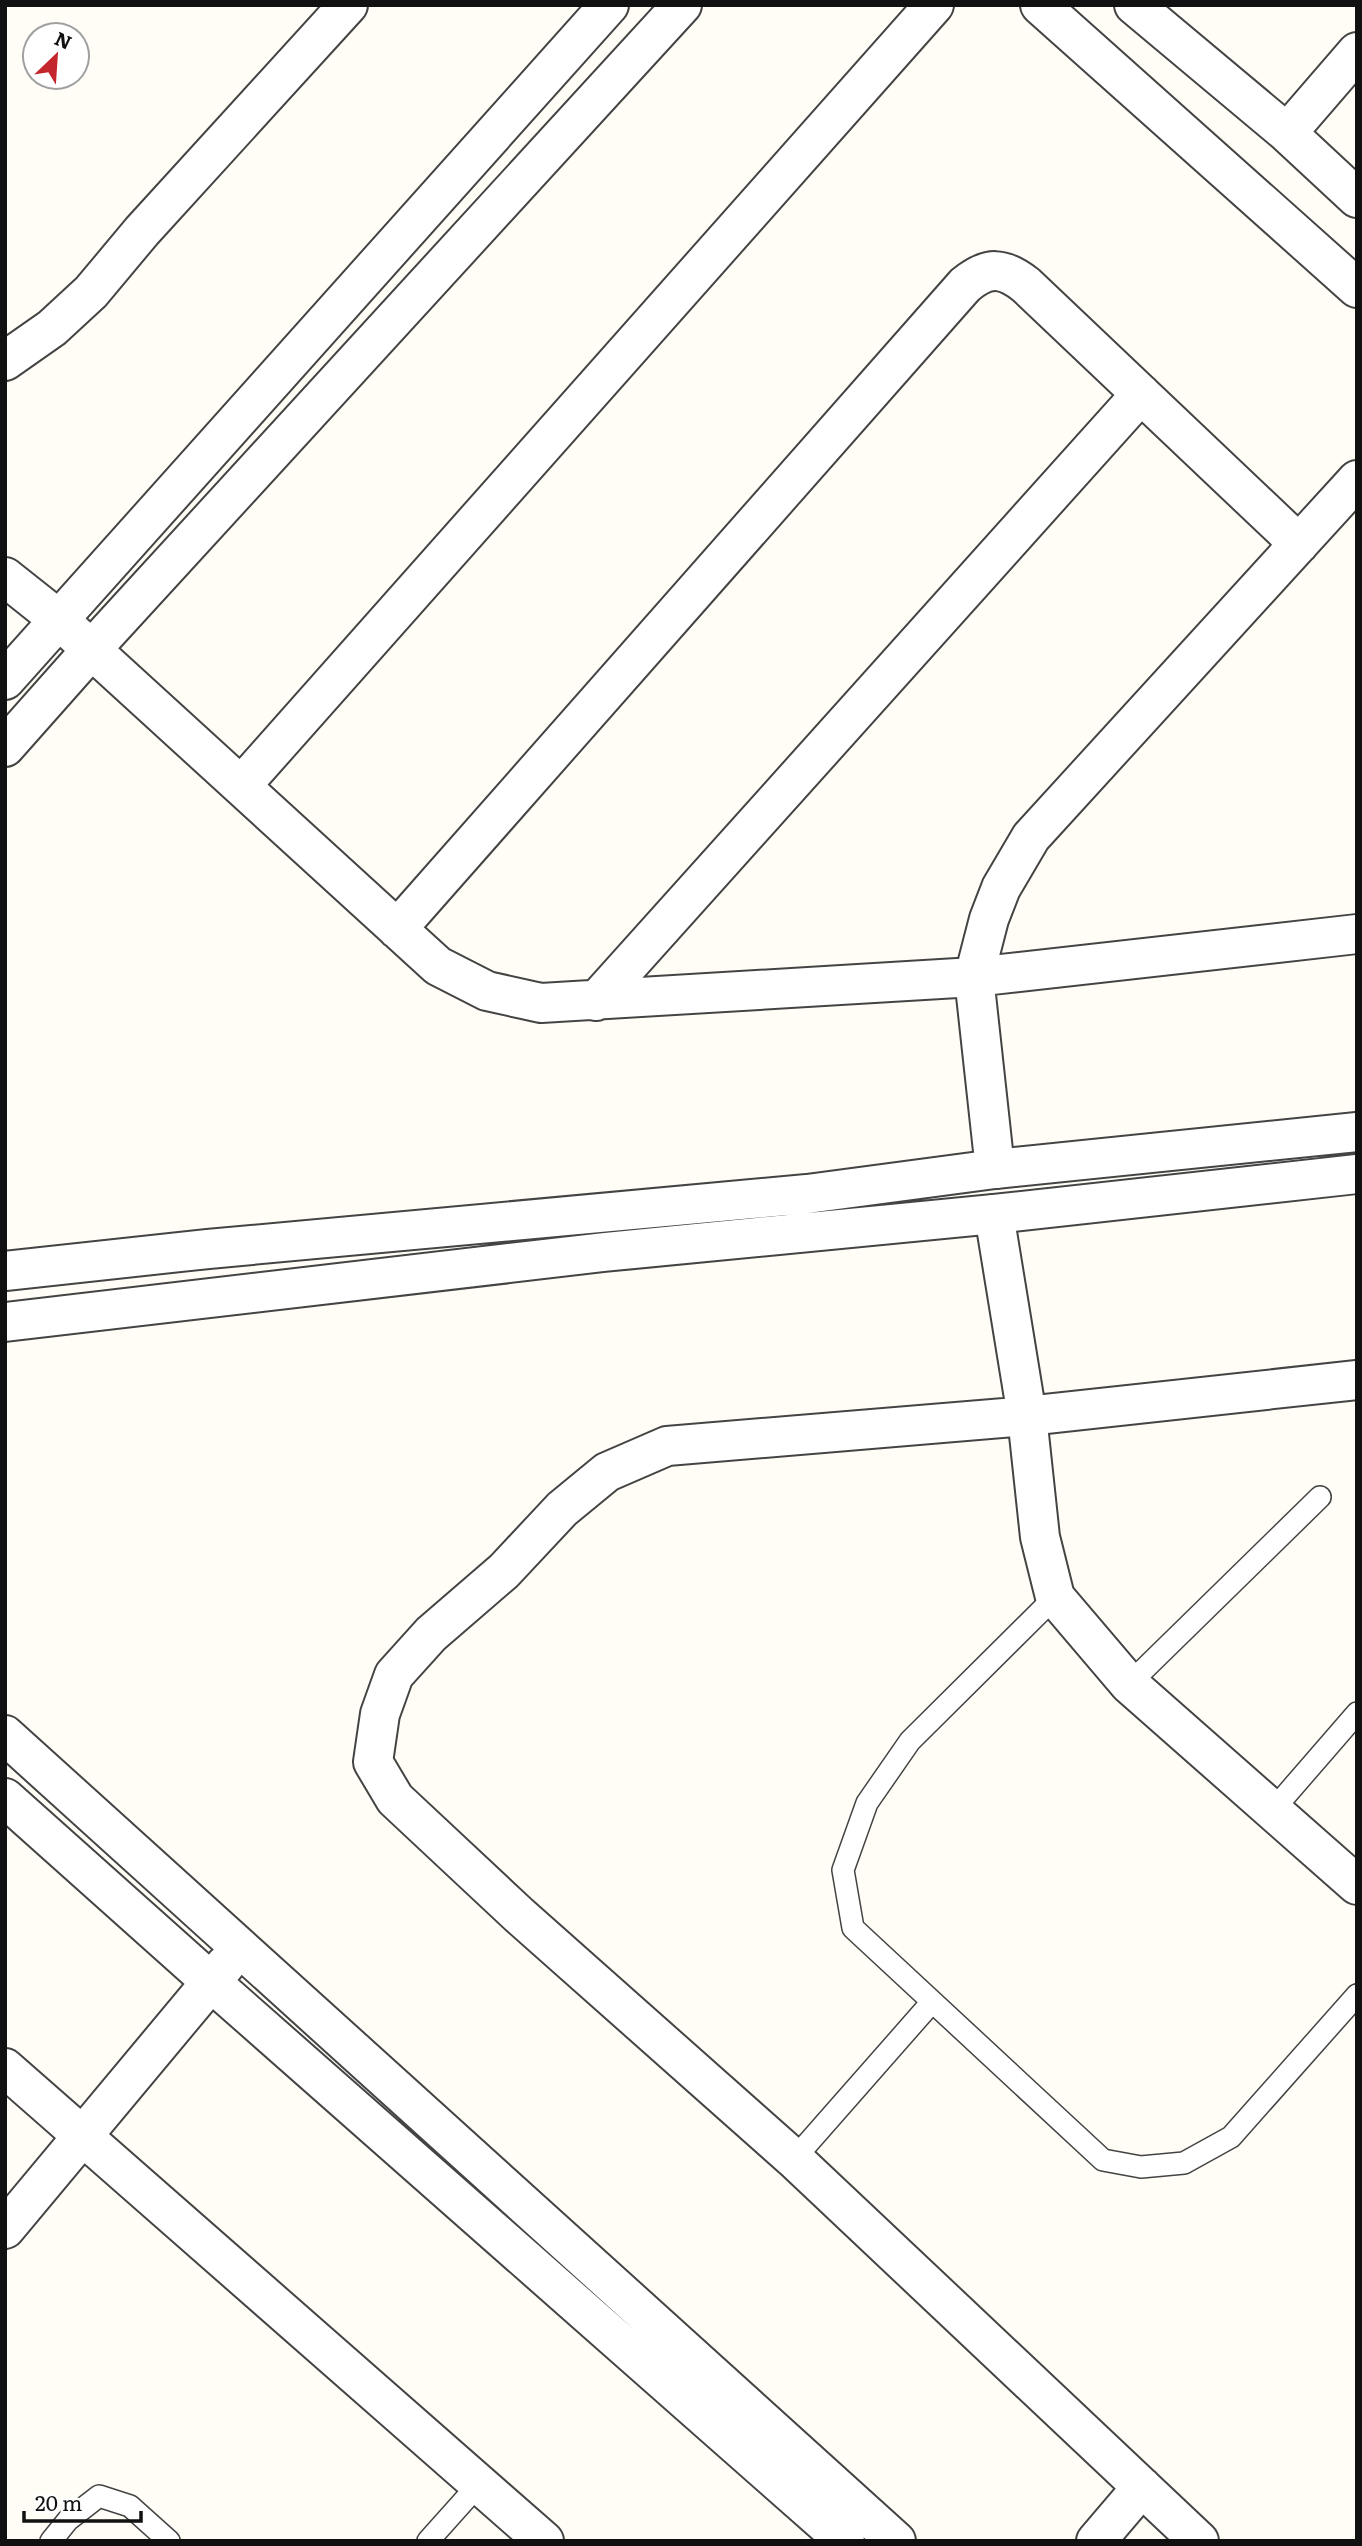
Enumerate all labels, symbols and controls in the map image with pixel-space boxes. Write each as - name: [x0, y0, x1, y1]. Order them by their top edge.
- north arrow: [21, 21, 91, 91]
- text: N: [50, 24, 77, 56]
- scale bar: [24, 2480, 142, 2524]
- text: 20 m: [35, 2486, 82, 2517]

